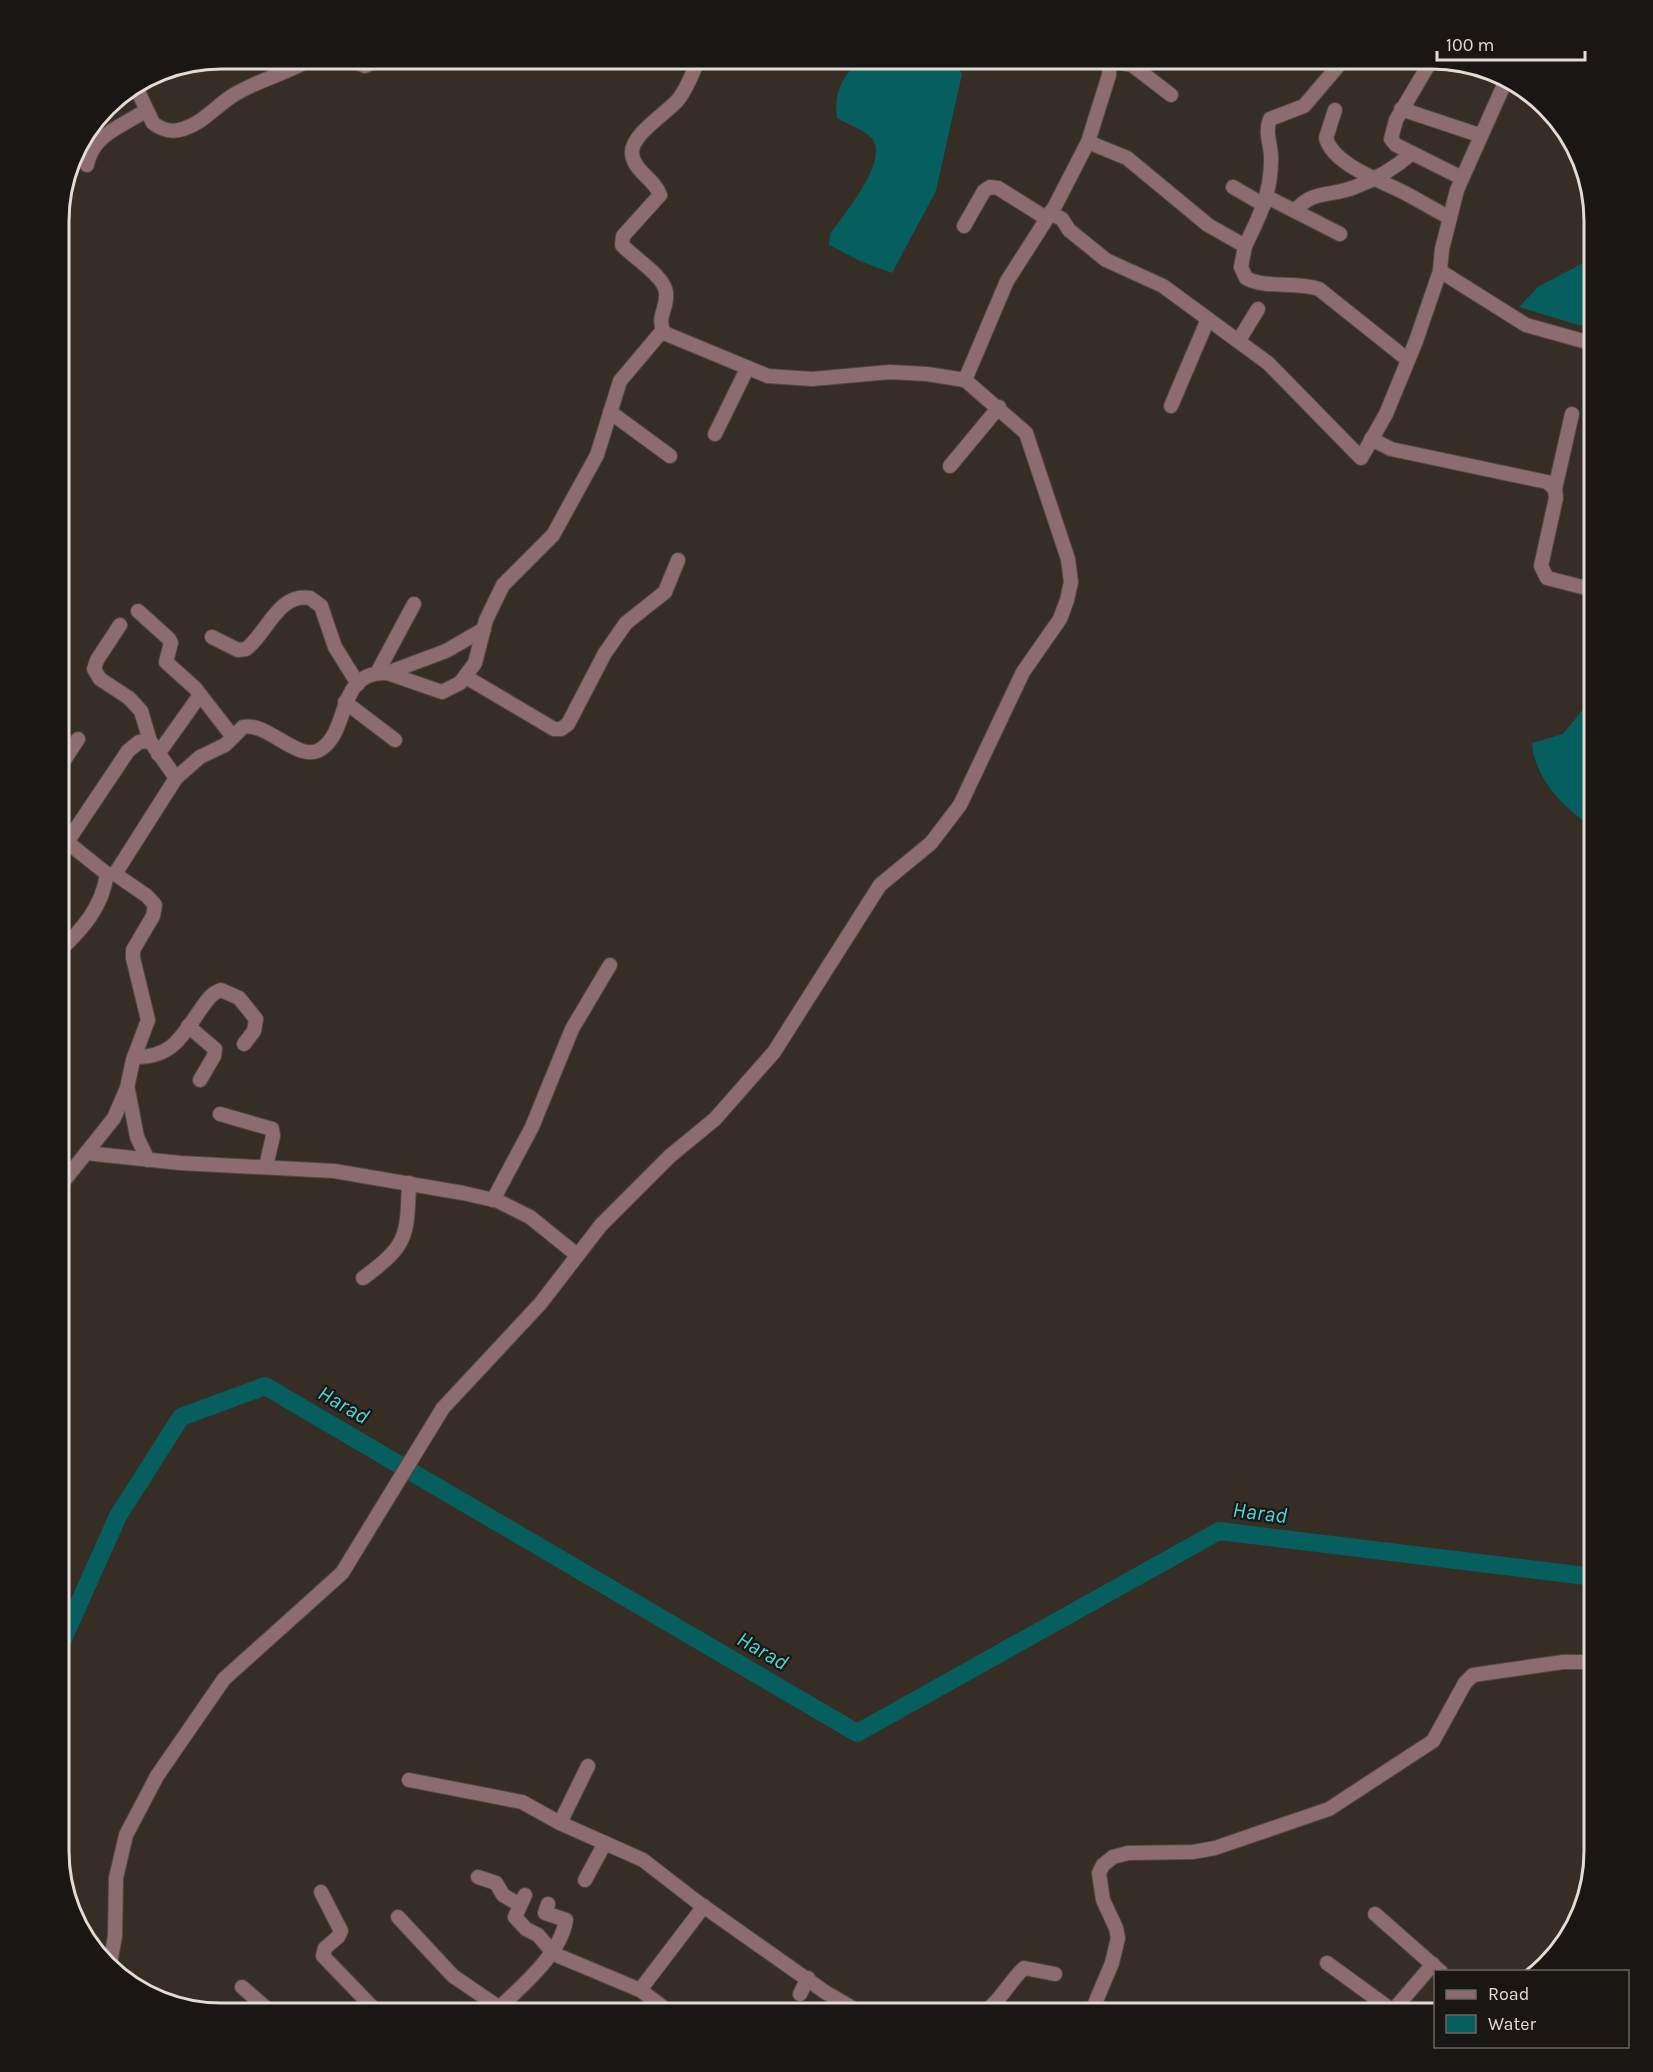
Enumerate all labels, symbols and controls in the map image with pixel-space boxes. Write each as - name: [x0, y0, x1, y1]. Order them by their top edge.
- scale bar: [1437, 24, 1586, 62]
- text: 100 m: [1446, 34, 1494, 56]
- water label: Harad: [313, 1380, 374, 1430]
- water label: Harad: [1231, 1497, 1289, 1529]
- water label: Harad: [732, 1626, 793, 1676]
- legend: [1434, 1970, 1629, 2048]
- text: Road: [1488, 1983, 1529, 2005]
- text: Water: [1488, 2013, 1536, 2035]

